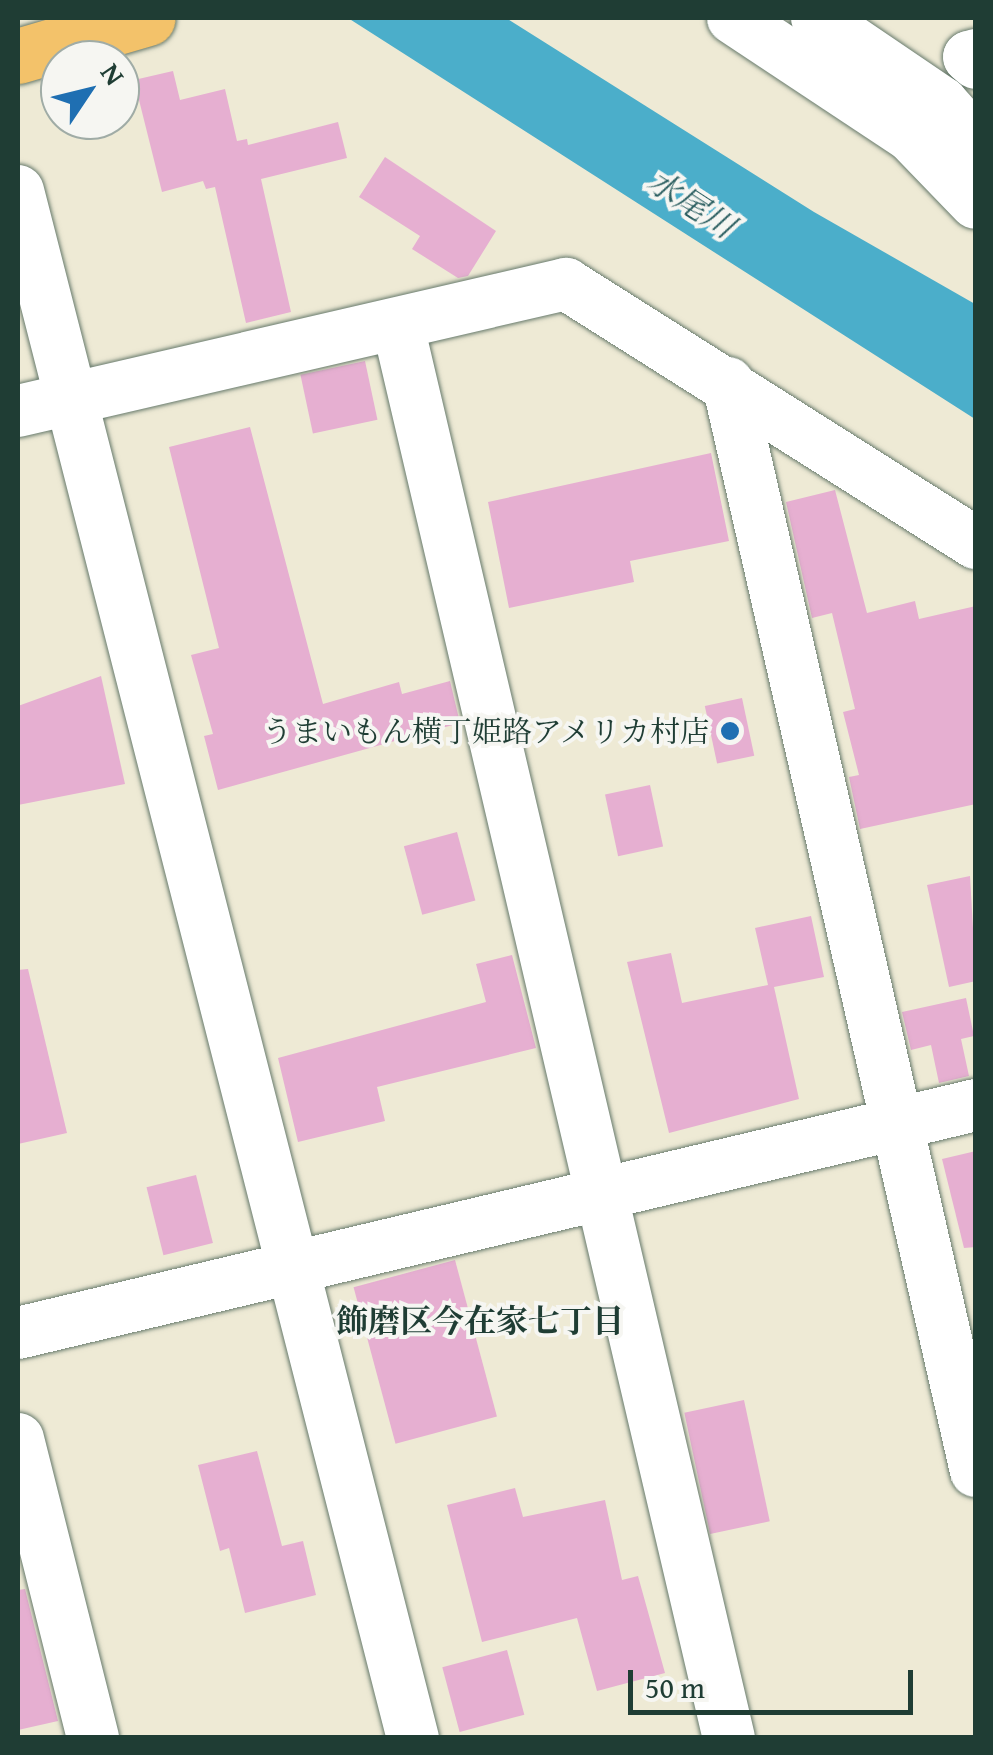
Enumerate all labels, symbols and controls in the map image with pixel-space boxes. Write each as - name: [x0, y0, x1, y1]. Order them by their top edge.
- north arrow: [40, 40, 140, 140]
- text: N: [91, 54, 136, 93]
- water label: 水尾川: [640, 162, 742, 246]
- place label: うまいもん横丁姫路アメリカ村店: [260, 713, 710, 749]
- marker: うまいもん横丁姫路アメリカ村店: [719, 720, 741, 742]
- district label: 飾磨区今在家七丁目: [336, 1302, 624, 1340]
- scale bar: [633, 1650, 918, 1712]
- text: 50 m: [645, 1665, 705, 1709]

